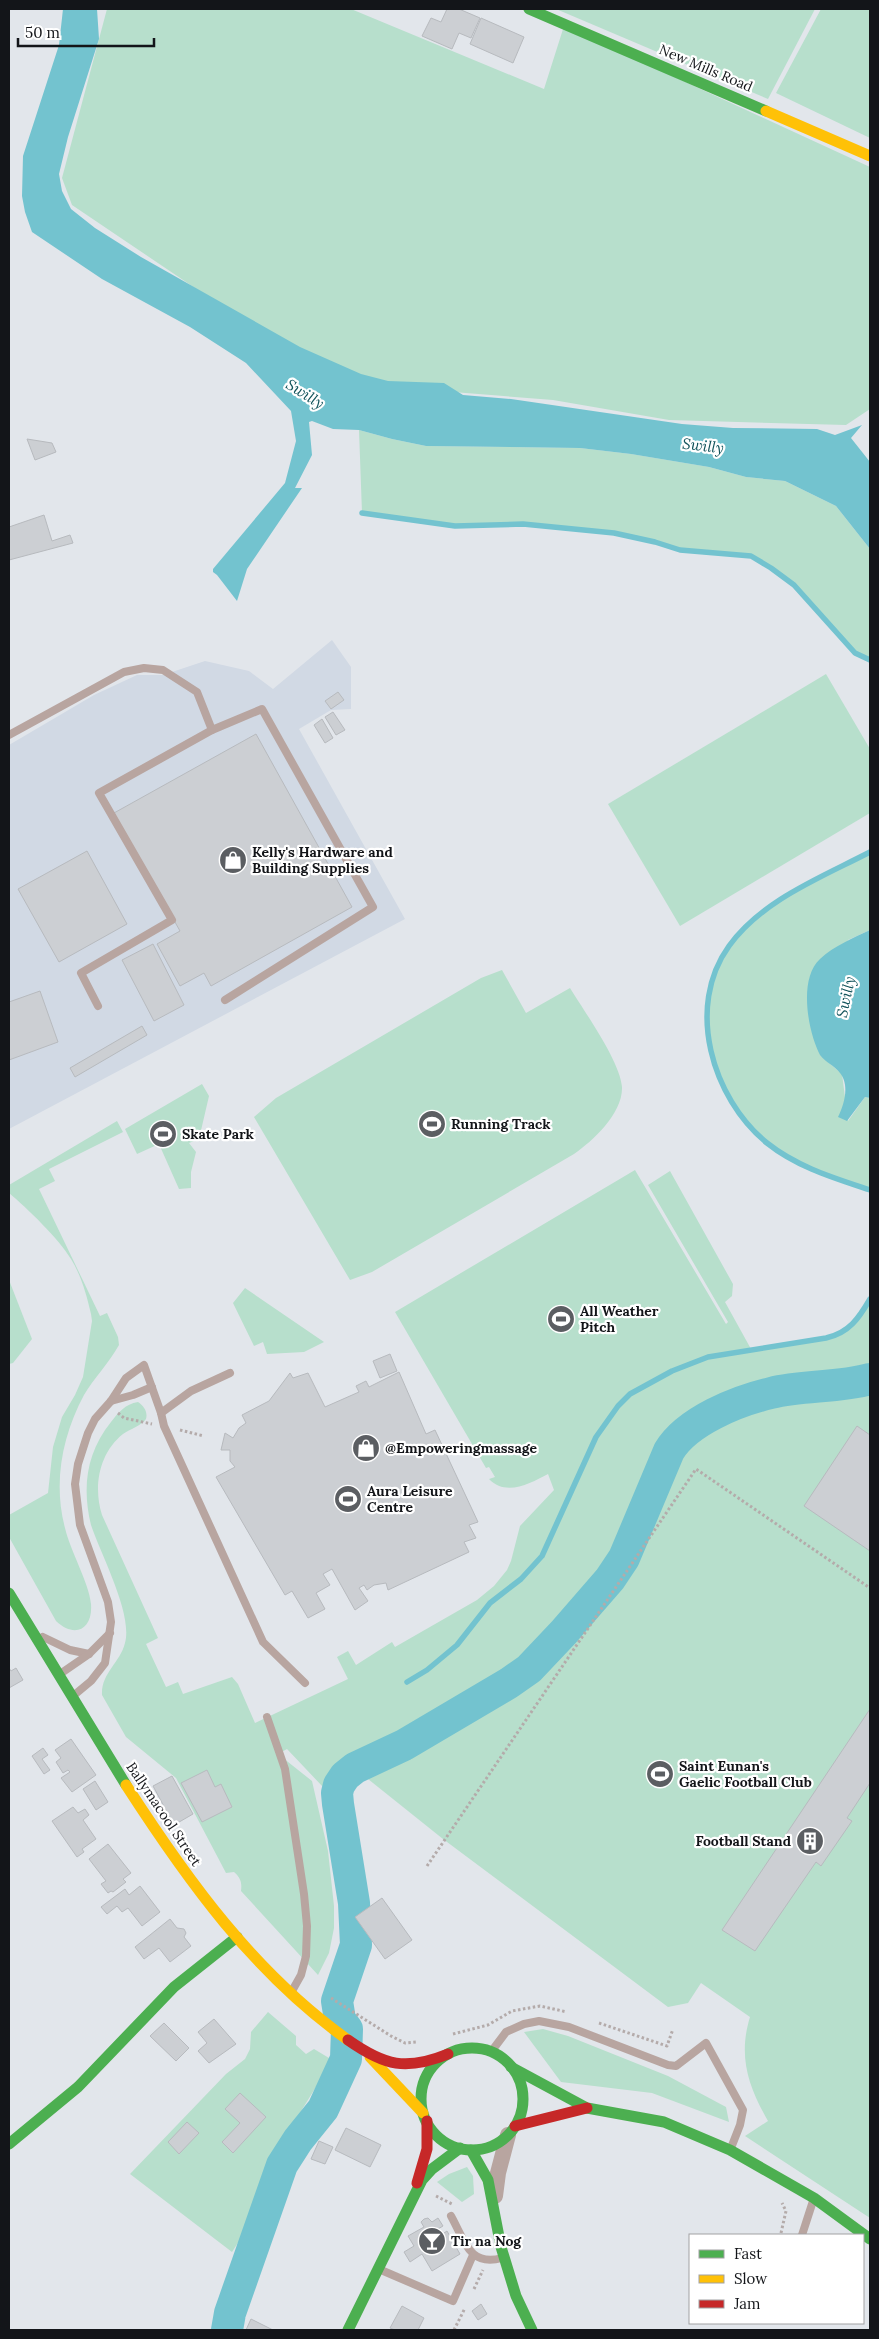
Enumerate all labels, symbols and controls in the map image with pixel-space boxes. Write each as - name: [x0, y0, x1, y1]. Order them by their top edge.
- scale bar: [18, 15, 154, 47]
- text: 50 m: [25, 23, 60, 42]
- street label: New Mills Road: [656, 40, 756, 96]
- water label: Swilly: [283, 374, 328, 413]
- water label: Swilly: [681, 434, 725, 457]
- place label: Kelly's Hardware and Building Supplies: [252, 843, 393, 877]
- shop icon: Kelly's Hardware and Building Supplies: [218, 845, 248, 875]
- water label: Swilly: [832, 975, 859, 1019]
- sports icon: Running Track: [417, 1109, 447, 1139]
- place label: Running Track: [451, 1115, 551, 1133]
- sports icon: Skate Park: [148, 1119, 178, 1149]
- place label: Skate Park: [182, 1125, 255, 1143]
- place label: All Weather Pitch: [580, 1302, 659, 1336]
- sports icon: All Weather Pitch: [546, 1304, 576, 1334]
- shop icon: @Empoweringmassage: [351, 1433, 381, 1463]
- place label: @Empoweringmassage: [385, 1439, 537, 1457]
- place label: Aura Leisure Centre: [367, 1482, 453, 1516]
- sports icon: Aura Leisure Centre: [333, 1484, 363, 1514]
- place label: Saint Eunan's Gaelic Football Club: [679, 1757, 812, 1791]
- street label: Ballymacool Street: [123, 1759, 206, 1870]
- sports icon: Saint Eunan's Gaelic Football Club: [645, 1759, 675, 1789]
- building icon: Football Stand: [795, 1826, 825, 1856]
- place label: Football Stand: [696, 1832, 791, 1850]
- bar icon: Tir na Nog: [417, 2226, 447, 2256]
- place label: Tir na Nog: [451, 2232, 522, 2250]
- legend: [689, 2234, 864, 2324]
- text: Fast: [734, 2244, 762, 2263]
- text: Slow: [734, 2269, 767, 2288]
- text: Jam: [733, 2294, 761, 2313]

